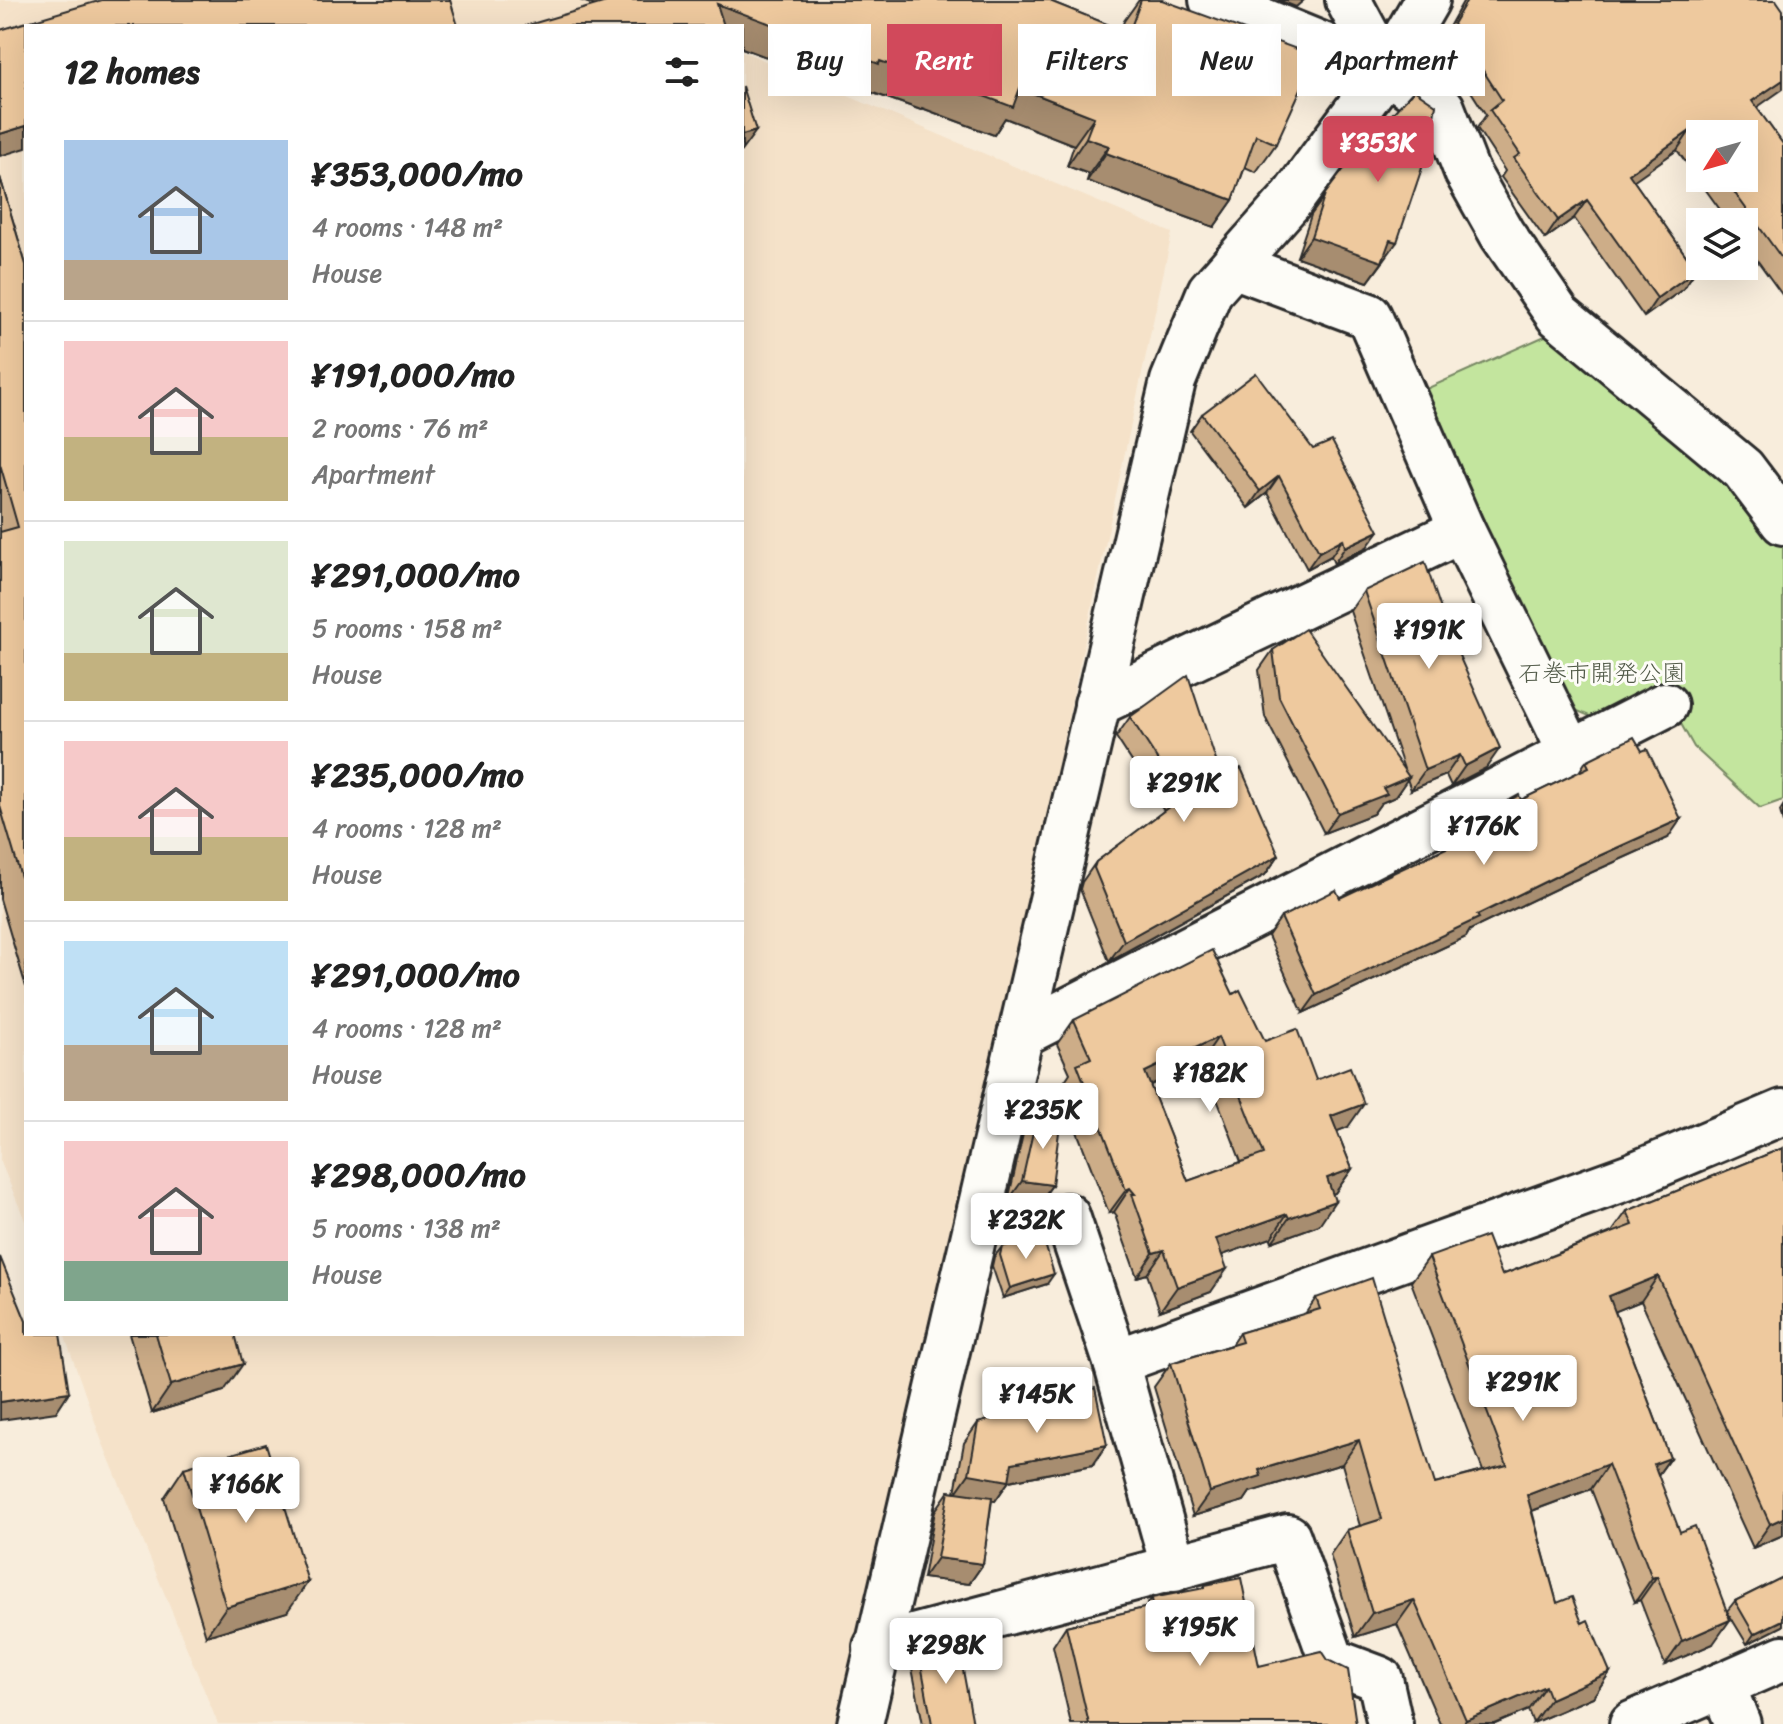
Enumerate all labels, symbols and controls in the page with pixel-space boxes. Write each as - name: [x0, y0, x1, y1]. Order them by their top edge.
- chip: Buy: [768, 24, 871, 96]
- chip: Rent: [887, 24, 1002, 96]
- chip: Filters: [1018, 24, 1156, 96]
- chip: New: [1172, 24, 1281, 96]
- chip: Apartment: [1297, 24, 1485, 96]
- text: 12 homes: [64, 42, 200, 102]
- icon: filters: [660, 50, 704, 94]
- pin: ¥353K: [1322, 116, 1434, 184]
- text: ¥353K: [1341, 119, 1415, 165]
- north arrow: [1686, 120, 1758, 192]
- map controls: [1686, 120, 1758, 280]
- text: ¥353,000/mo: [312, 144, 523, 204]
- icon: home: [128, 172, 224, 268]
- text: 4 rooms · 148 m²: [312, 204, 503, 250]
- button: layers: [1686, 208, 1758, 280]
- text: House: [312, 250, 382, 296]
- text: ¥191,000/mo: [312, 345, 515, 405]
- icon: home: [128, 373, 224, 469]
- text: 2 rooms · 76 m²: [312, 405, 489, 451]
- text: Apartment: [312, 451, 435, 497]
- text: ¥291,000/mo: [312, 545, 520, 605]
- icon: home: [128, 573, 224, 669]
- pin: ¥191K: [1373, 603, 1485, 671]
- text: 5 rooms · 158 m²: [312, 605, 503, 651]
- text: ¥191K: [1395, 606, 1463, 652]
- text: House: [312, 651, 382, 697]
- park label: 石巻市開発公園: [1518, 652, 1686, 694]
- text: ¥235,000/mo: [312, 745, 524, 805]
- pin: ¥291K: [1128, 756, 1240, 824]
- text: ¥291K: [1148, 759, 1220, 805]
- icon: home: [128, 773, 224, 869]
- pin: ¥176K: [1428, 799, 1540, 867]
- text: ¥176K: [1448, 802, 1520, 848]
- text: 4 rooms · 128 m²: [312, 805, 502, 851]
- text: House: [312, 851, 382, 897]
- text: ¥291,000/mo: [312, 945, 520, 1005]
- icon: home: [128, 973, 224, 1069]
- text: 4 rooms · 128 m²: [312, 1005, 502, 1051]
- pin: ¥182K: [1154, 1046, 1266, 1114]
- text: ¥182K: [1174, 1049, 1246, 1095]
- text: House: [312, 1051, 382, 1097]
- pin: ¥235K: [987, 1083, 1099, 1151]
- text: ¥235K: [1005, 1086, 1081, 1132]
- text: ¥298,000/mo: [312, 1145, 526, 1205]
- icon: home: [128, 1173, 224, 1269]
- pin: ¥232K: [970, 1193, 1082, 1261]
- text: ¥232K: [989, 1196, 1063, 1242]
- text: 5 rooms · 138 m²: [312, 1205, 501, 1251]
- text: House: [312, 1251, 382, 1297]
- pin: ¥291K: [1467, 1355, 1579, 1423]
- text: ¥291K: [1487, 1358, 1559, 1404]
- pin: ¥145K: [981, 1367, 1093, 1435]
- text: ¥145K: [1000, 1370, 1074, 1416]
- pin: ¥166K: [190, 1457, 302, 1525]
- text: ¥166K: [211, 1460, 281, 1506]
- pin: ¥195K: [1144, 1600, 1256, 1668]
- text: ¥195K: [1163, 1603, 1237, 1649]
- pin: ¥298K: [890, 1618, 1002, 1686]
- text: ¥298K: [908, 1621, 984, 1667]

